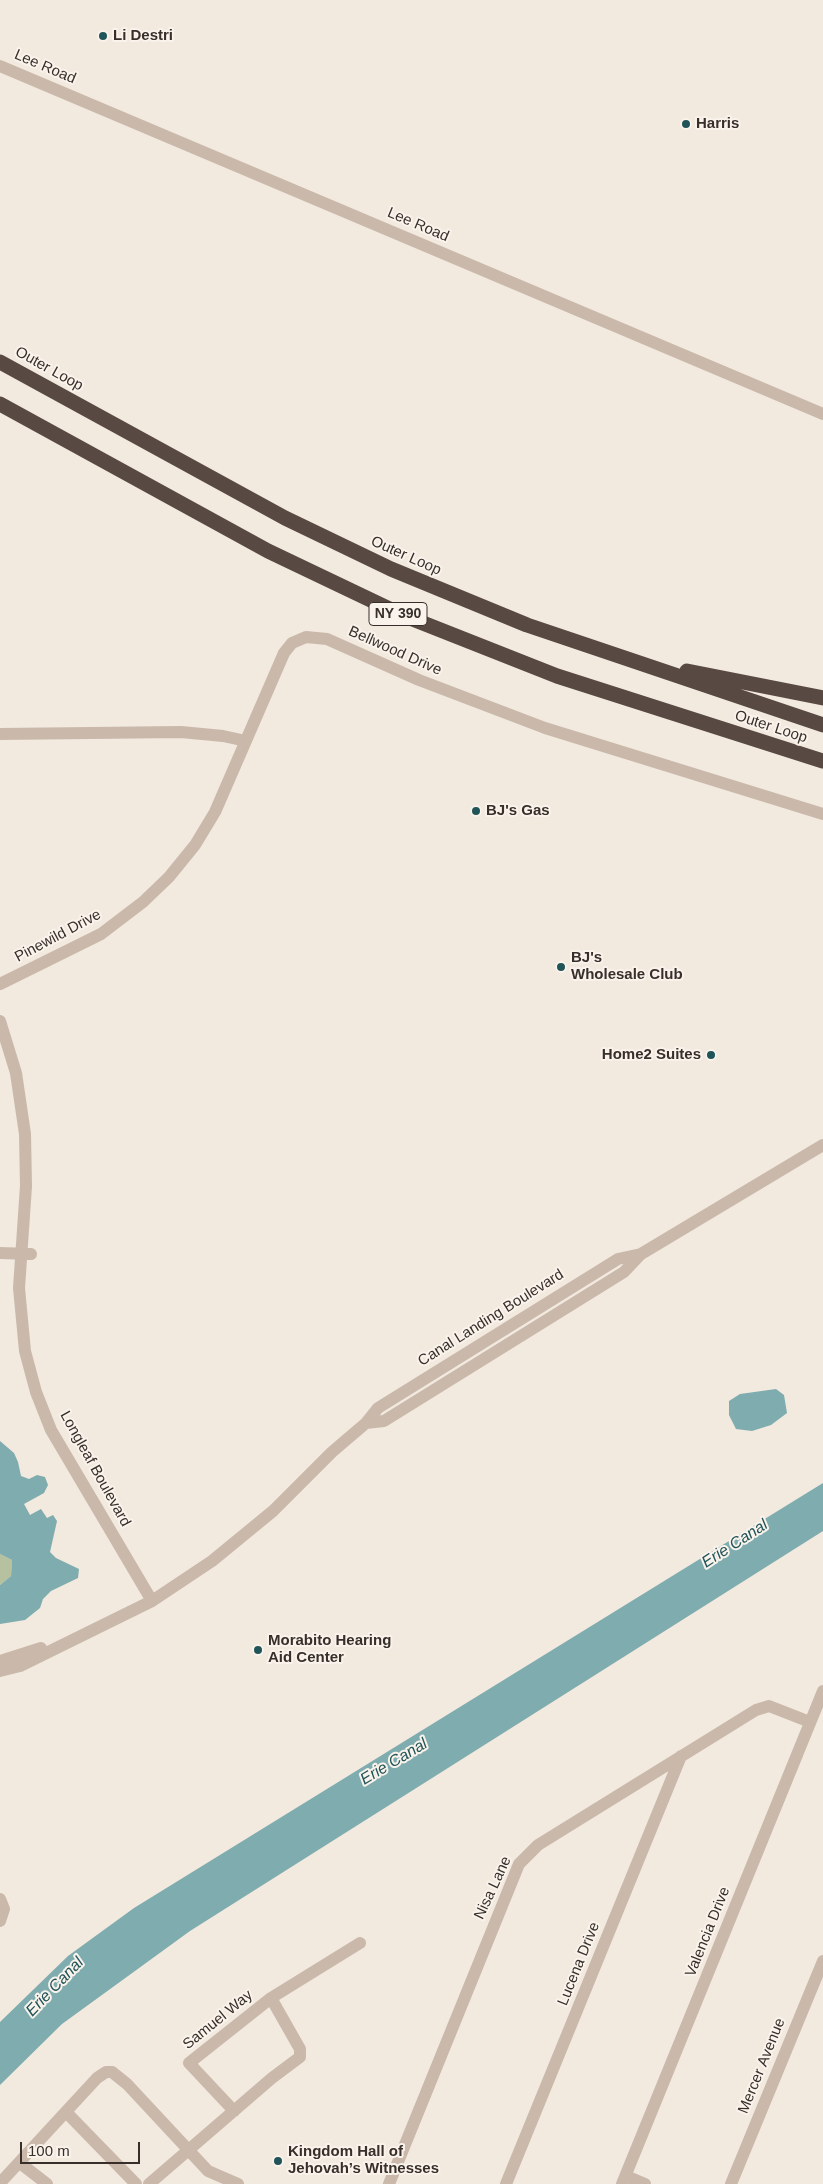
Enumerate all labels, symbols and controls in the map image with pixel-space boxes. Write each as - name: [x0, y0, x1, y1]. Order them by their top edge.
- place label: Li Destri: [113, 27, 173, 45]
- marker: Li Destri: [97, 30, 109, 42]
- street label: Lee Road: [12, 46, 78, 88]
- place label: Harris: [696, 115, 739, 133]
- marker: Harris: [680, 118, 692, 130]
- street label: Lee Road: [385, 204, 451, 246]
- street label: Outer Loop: [12, 343, 86, 395]
- street label: Outer Loop: [368, 533, 444, 579]
- road number: NY 390: [369, 602, 427, 626]
- street label: Bellwood Drive: [346, 622, 444, 680]
- street label: Outer Loop: [733, 707, 809, 747]
- place label: BJ's Gas: [486, 802, 550, 820]
- marker: BJ's Gas: [470, 805, 482, 817]
- street label: Pinewild Drive: [12, 906, 104, 966]
- place label: BJ's Wholesale Club: [571, 949, 683, 984]
- marker: BJ's Wholesale Club: [555, 961, 567, 973]
- place label: Home2 Suites: [602, 1046, 701, 1064]
- marker: Home2 Suites: [705, 1049, 717, 1061]
- street label: Canal Landing Boulevard: [415, 1266, 567, 1370]
- street label: Longleaf Boulevard: [56, 1408, 134, 1530]
- water label: Erie Canal: [698, 1516, 772, 1572]
- place label: Morabito Hearing Aid Center: [268, 1632, 391, 1667]
- marker: Morabito Hearing Aid Center: [252, 1644, 264, 1656]
- water label: Erie Canal: [357, 1735, 431, 1789]
- street label: Nisa Lane: [471, 1854, 515, 1922]
- street label: Valencia Drive: [682, 1884, 734, 1980]
- street label: Lucena Drive: [554, 1920, 604, 2008]
- water label: Erie Canal: [22, 1953, 88, 2021]
- street label: Samuel Way: [180, 1986, 256, 2054]
- street label: Mercer Avenue: [735, 2016, 789, 2116]
- scale bar: [22, 2132, 142, 2164]
- text: 100 m: [28, 2142, 70, 2159]
- place label: Kingdom Hall of Jehovah’s Witnesses: [288, 2143, 439, 2178]
- marker: Kingdom Hall of Jehovah’s Witnesses: [272, 2155, 284, 2167]

